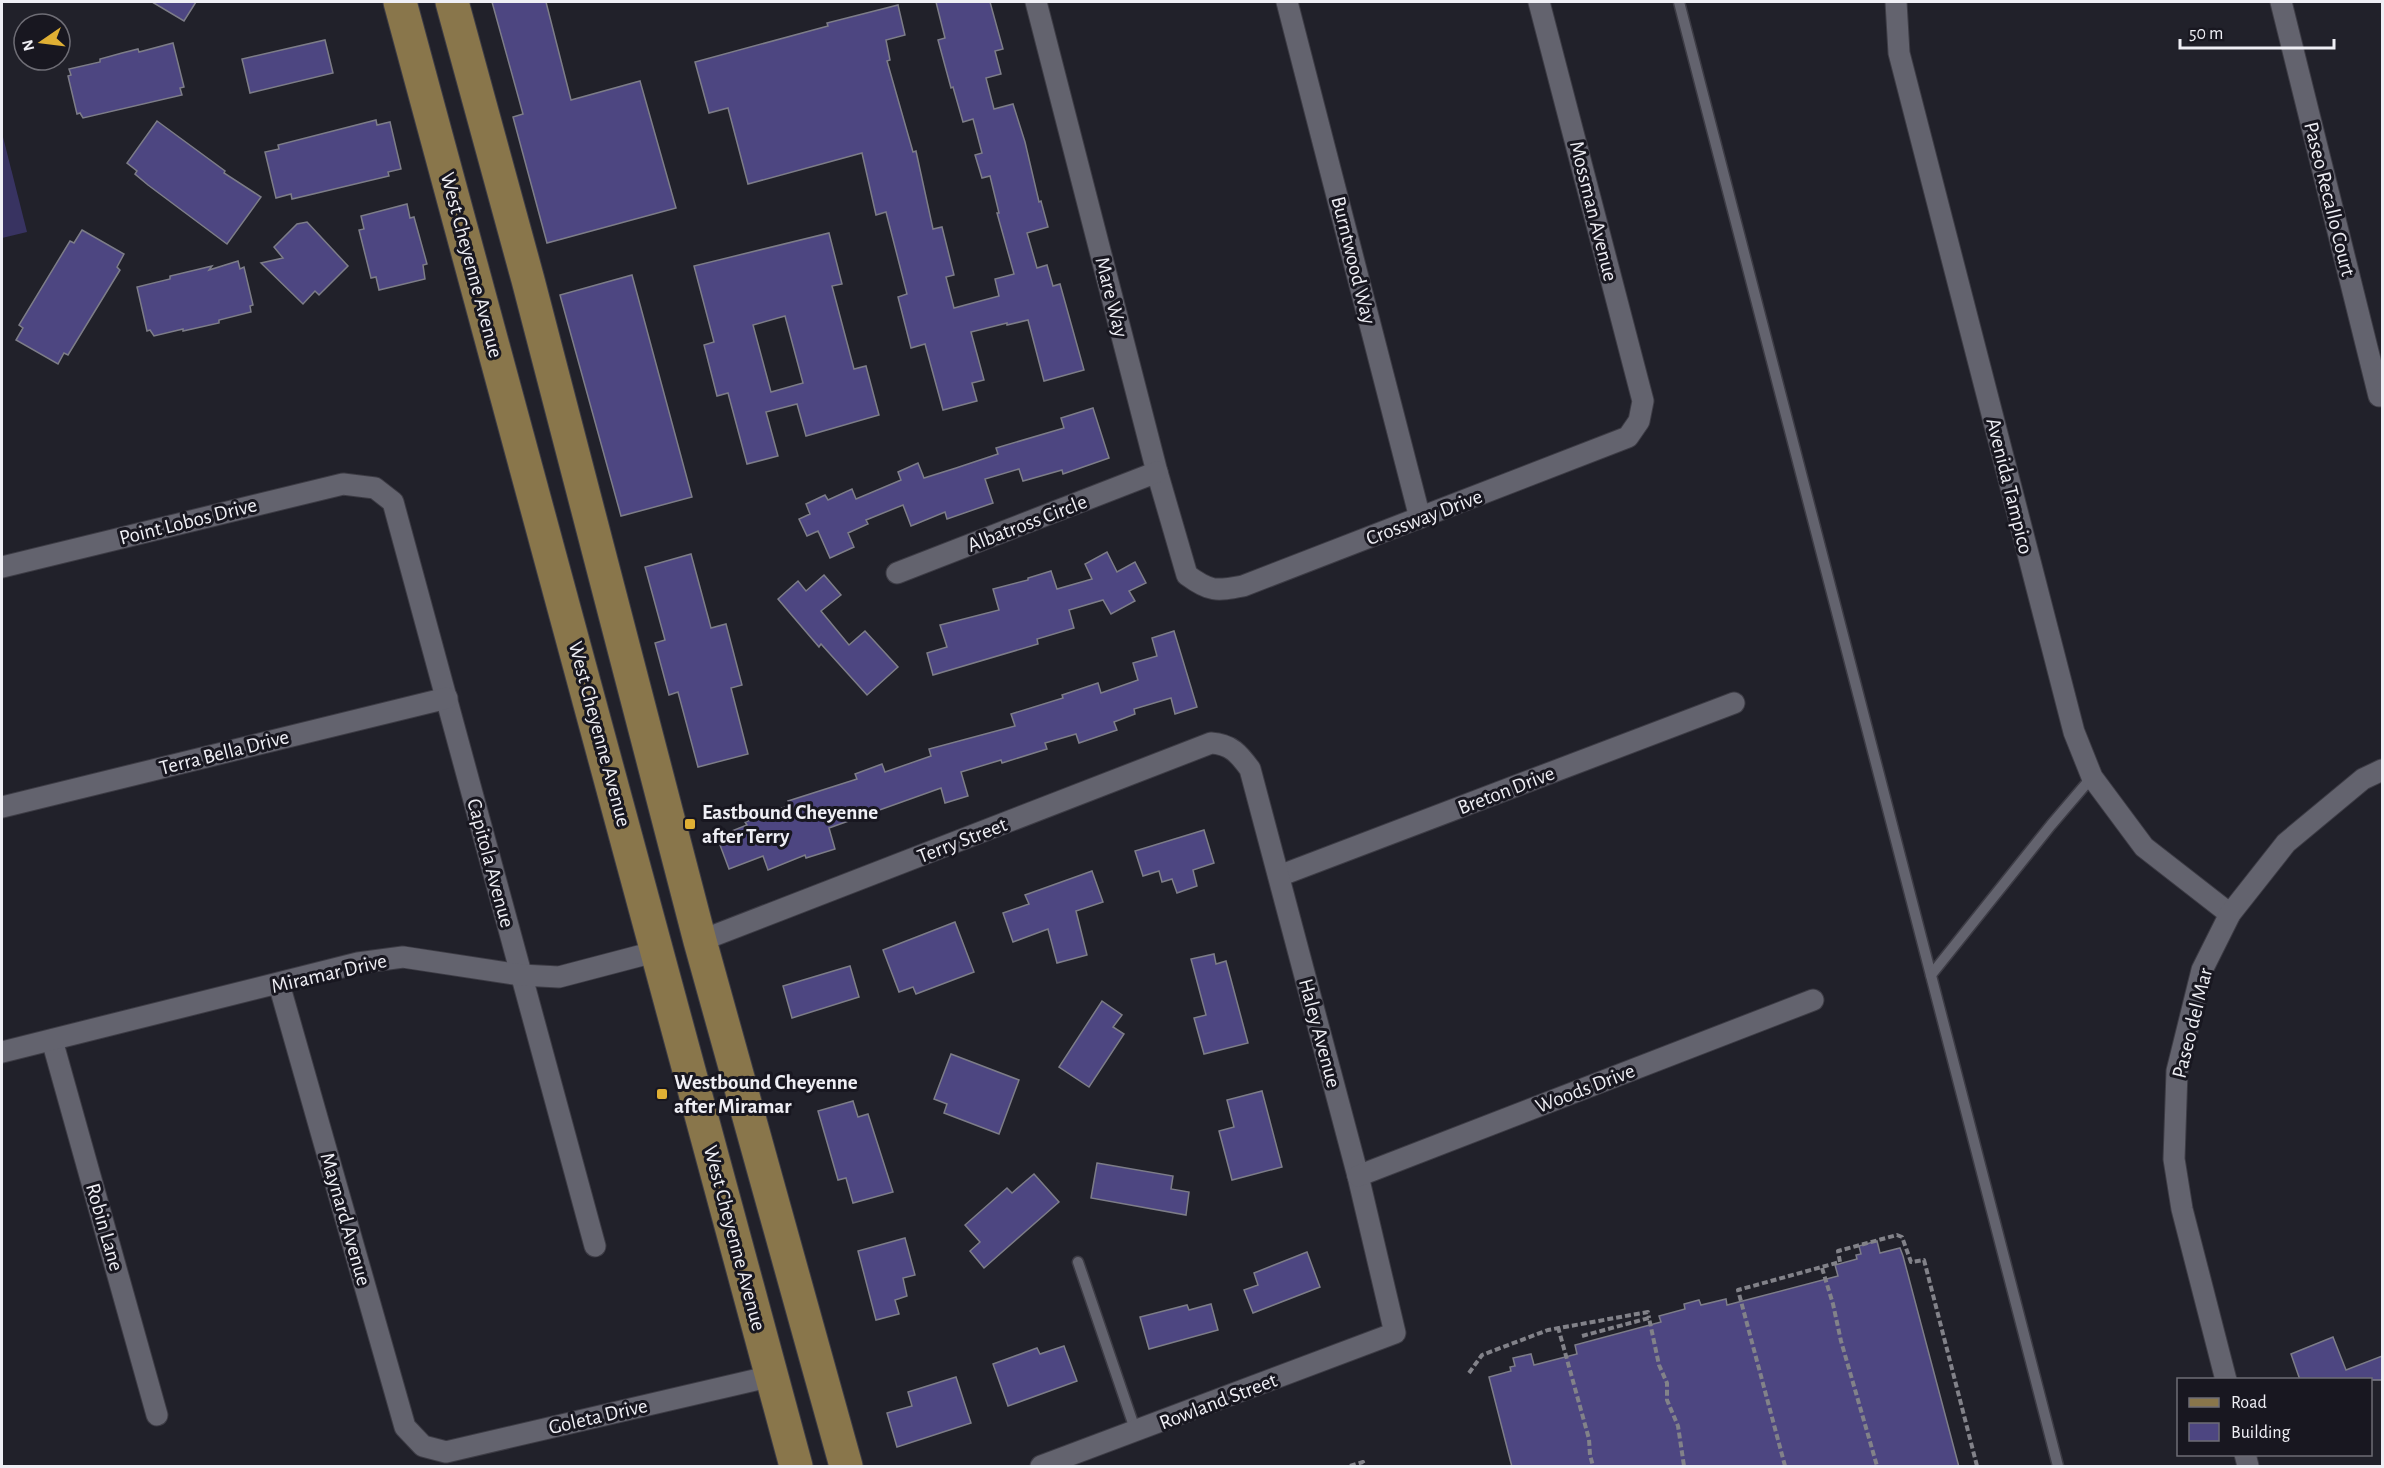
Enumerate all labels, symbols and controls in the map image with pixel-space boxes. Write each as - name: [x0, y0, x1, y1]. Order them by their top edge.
- north arrow: [12, 12, 72, 72]
- scale bar: [2180, 12, 2334, 50]
- text: 50 m: [2189, 25, 2223, 43]
- text: N: [19, 38, 38, 53]
- street label: Paseo Recallo Court: [2300, 120, 2359, 279]
- street label: Mossman Avenue: [1566, 139, 1621, 283]
- street label: West Cheyenne Avenue: [437, 170, 506, 360]
- street label: Burntwood Way: [1327, 194, 1380, 326]
- street label: Mare Way: [1091, 255, 1132, 339]
- street label: Avenida Tampico: [1982, 416, 2037, 556]
- street label: Crossway Drive: [1363, 486, 1485, 549]
- street label: Albatross Circle: [964, 491, 1090, 556]
- street label: Point Lobos Drive: [117, 494, 259, 549]
- street label: West Cheyenne Avenue: [565, 639, 634, 829]
- street label: Terra Bella Drive: [157, 726, 291, 779]
- street label: Breton Drive: [1455, 762, 1558, 819]
- street label: Capitola Avenue: [463, 796, 518, 930]
- place label: Eastbound Cheyenne after Terry: [702, 802, 878, 847]
- street label: Terry Street: [914, 814, 1010, 867]
- marker: Eastbound Cheyenne after Terry: [683, 817, 697, 831]
- street label: Miramar Drive: [269, 950, 389, 997]
- street label: Paseo del Mar: [2169, 965, 2216, 1081]
- street label: Haley Avenue: [1295, 976, 1344, 1090]
- street label: Woods Drive: [1533, 1060, 1638, 1117]
- place label: Westbound Cheyenne after Miramar: [674, 1072, 858, 1117]
- marker: Westbound Cheyenne after Miramar: [655, 1087, 669, 1101]
- street label: West Cheyenne Avenue: [700, 1143, 769, 1333]
- street label: Maynard Avenue: [316, 1150, 375, 1288]
- street label: Robin Lane: [82, 1181, 127, 1273]
- street label: Rowland Street: [1156, 1369, 1280, 1434]
- legend: [2177, 1378, 2372, 1456]
- text: Road: [2231, 1394, 2267, 1412]
- street label: Goleta Drive: [547, 1395, 650, 1438]
- text: Building: [2231, 1424, 2291, 1442]

